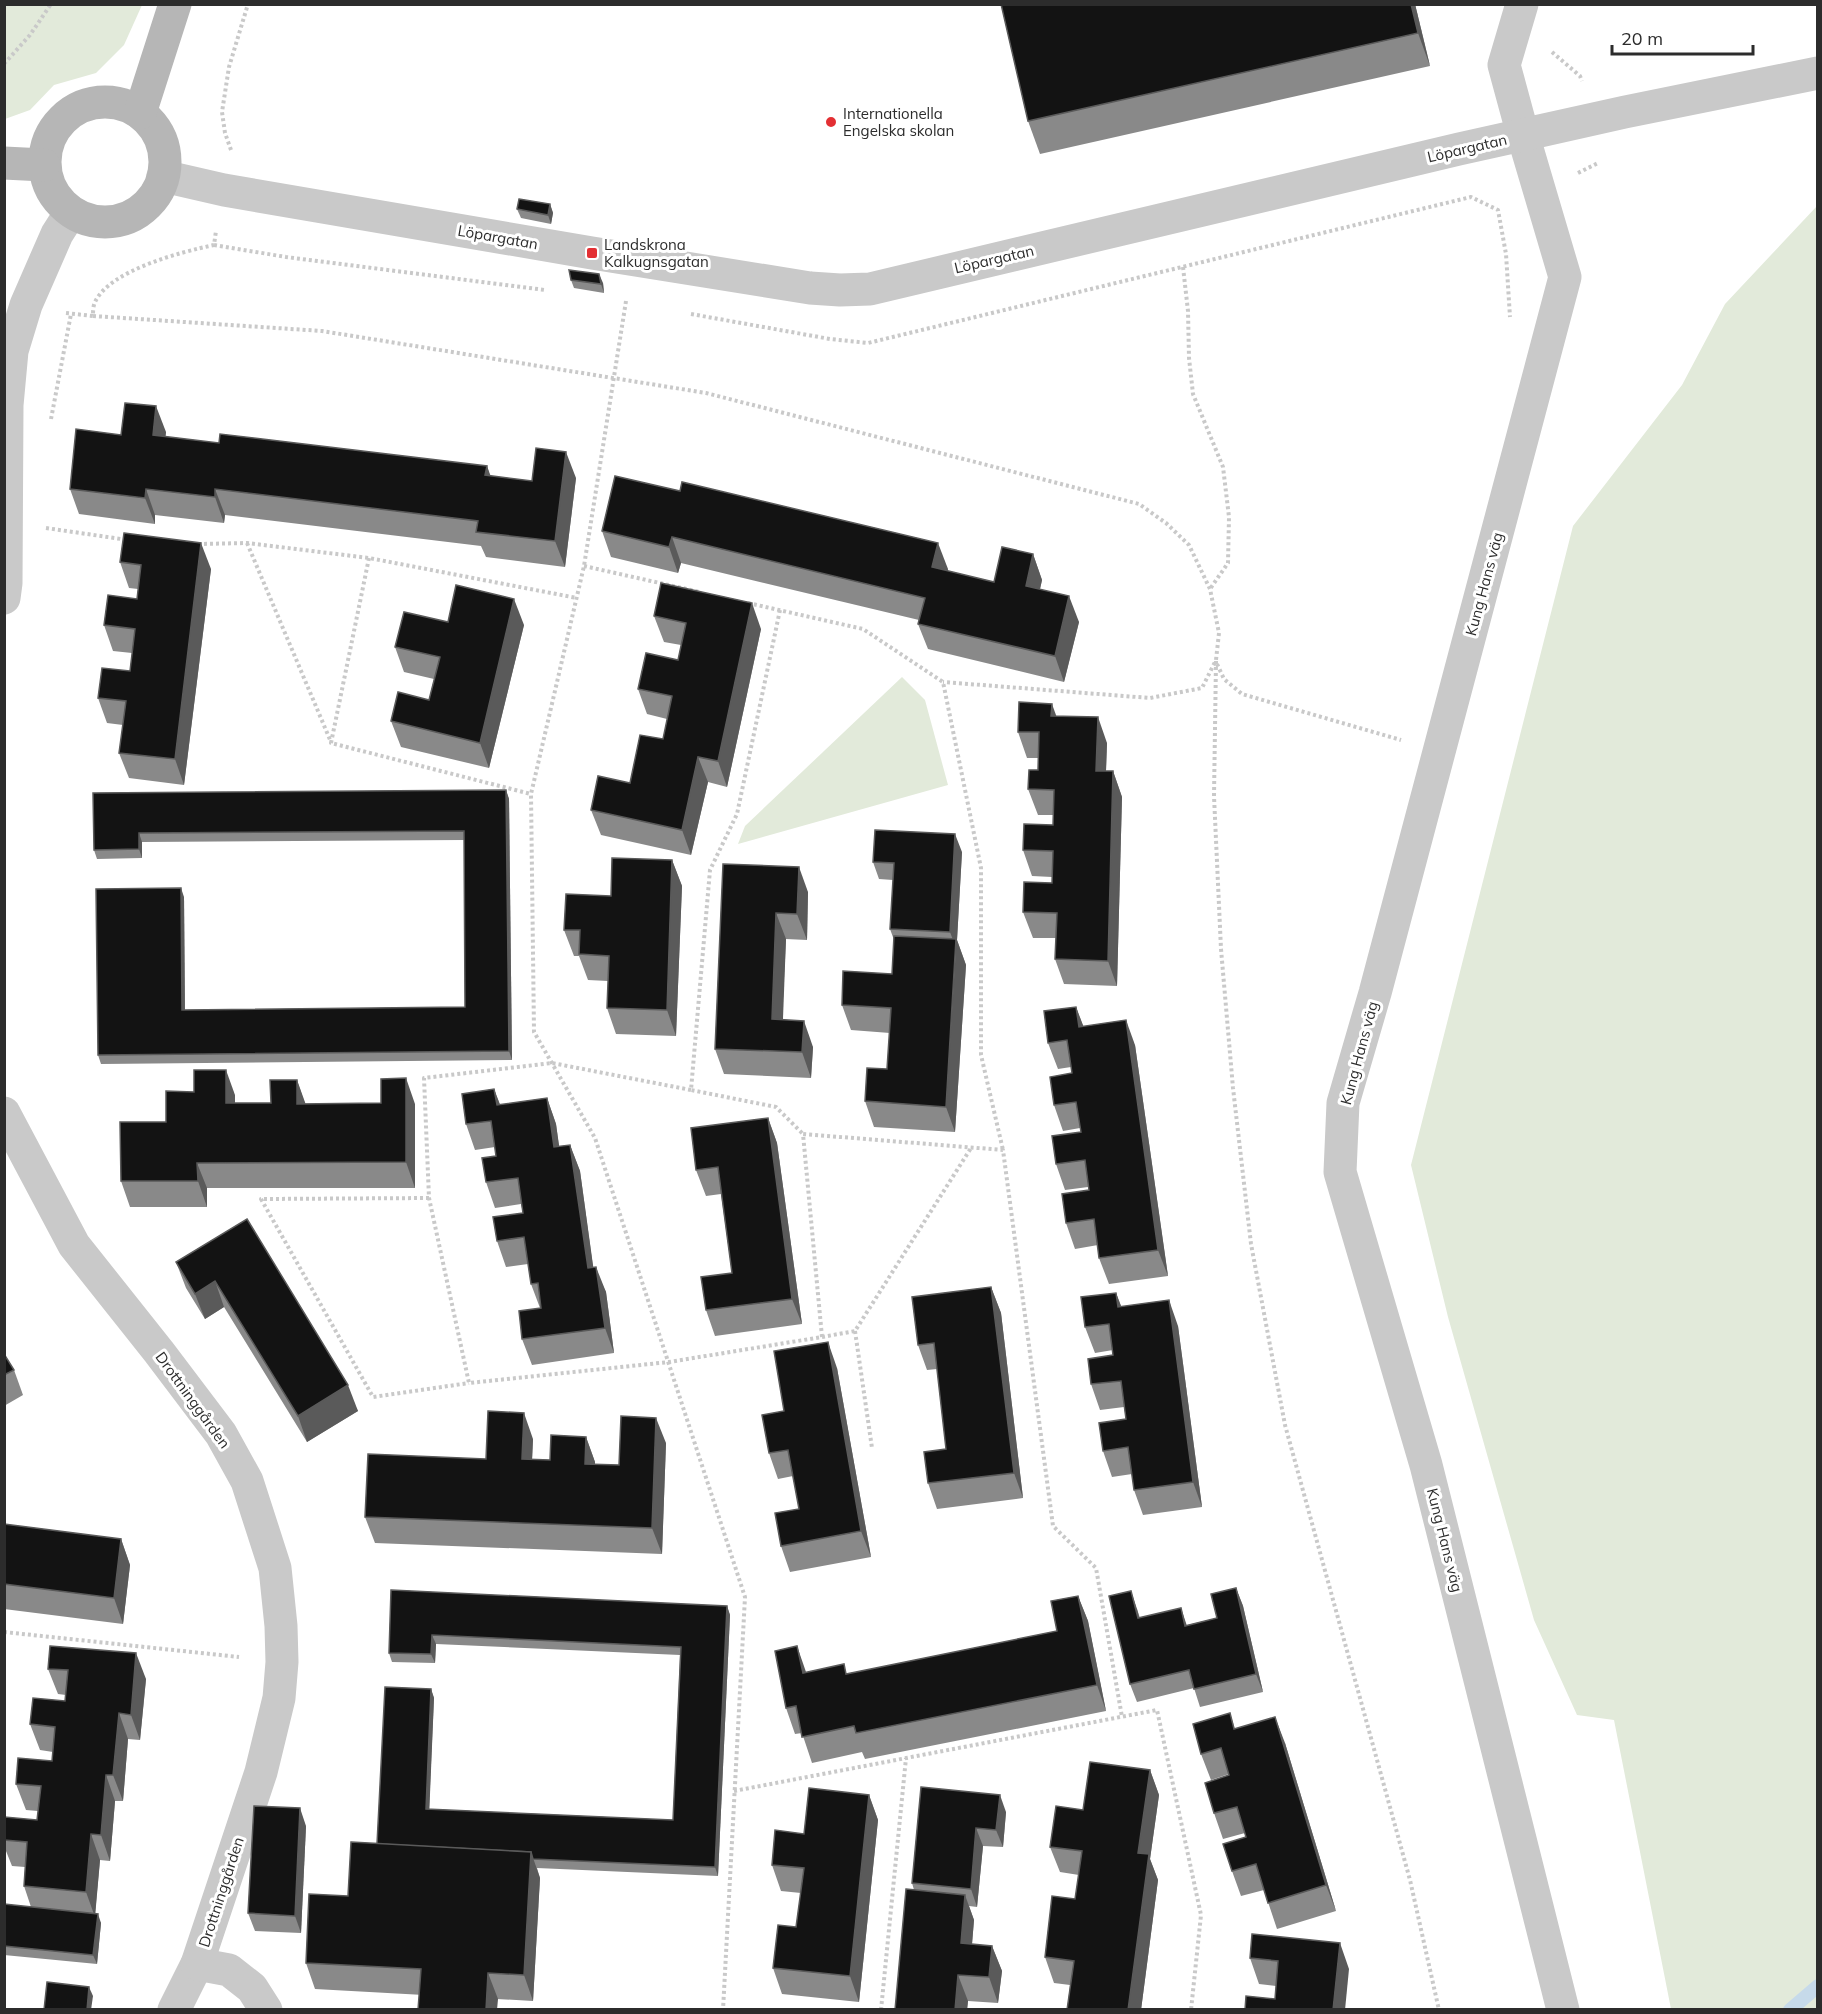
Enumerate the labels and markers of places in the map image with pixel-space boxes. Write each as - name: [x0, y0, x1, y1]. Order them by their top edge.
- place label: Internationella Engelska skolan: [843, 104, 954, 140]
- marker: Internationella Engelska skolan: [824, 115, 838, 129]
- place label: Landskrona Kalkugnsgatan: [604, 235, 709, 271]
- marker: Landskrona Kalkugnsgatan: [585, 246, 599, 260]

